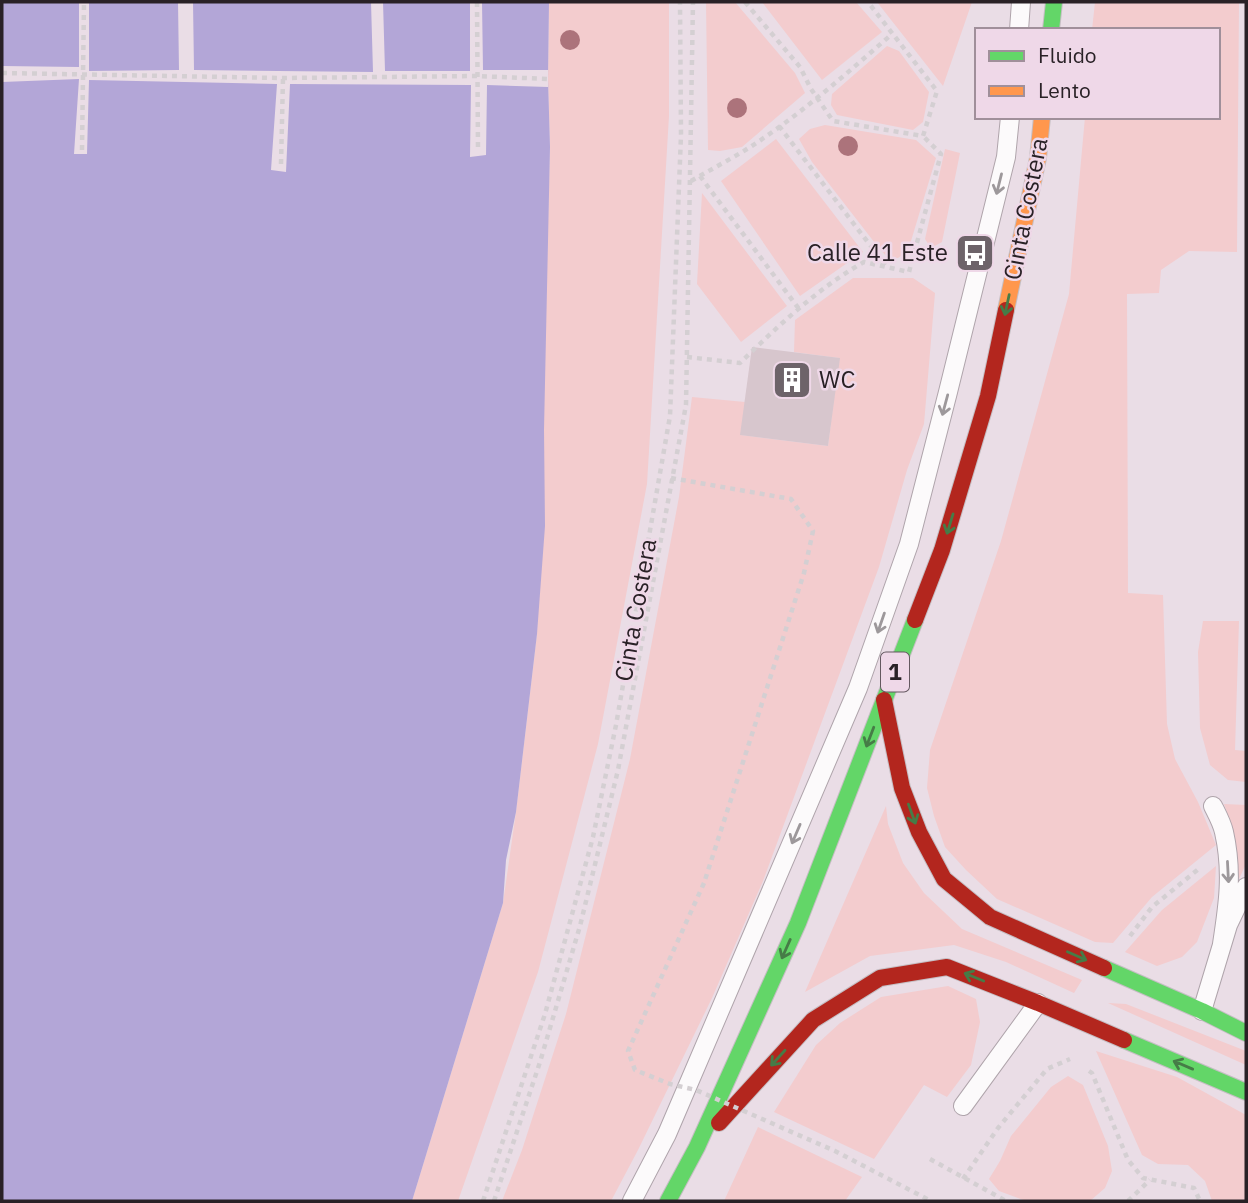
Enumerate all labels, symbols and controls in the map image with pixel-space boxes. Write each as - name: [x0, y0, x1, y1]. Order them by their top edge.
- legend: [975, 28, 1220, 119]
- text: Fluido: [1038, 41, 1097, 69]
- text: Lento: [1038, 76, 1091, 104]
- street label: Cinta Costera: [996, 135, 1055, 283]
- one-way arrow: [992, 173, 1005, 195]
- bus stop icon: Calle 41 Este: [954, 232, 996, 274]
- place label: Calle 41 Este: [807, 236, 948, 268]
- one-way arrow: [1000, 293, 1014, 316]
- building icon: WC: [771, 359, 813, 401]
- place label: WC: [819, 363, 855, 395]
- one-way arrow: [938, 394, 951, 416]
- one-way arrow: [942, 513, 955, 535]
- street label: Cinta Costera: [607, 536, 663, 684]
- one-way arrow: [874, 612, 886, 634]
- road number: 1: [881, 652, 909, 692]
- one-way arrow: [862, 726, 875, 748]
- one-way arrow: [907, 802, 919, 824]
- one-way arrow: [788, 823, 801, 845]
- one-way arrow: [1222, 860, 1235, 883]
- one-way arrow: [779, 938, 792, 959]
- one-way arrow: [1065, 950, 1087, 963]
- one-way arrow: [963, 970, 985, 983]
- one-way arrow: [770, 1049, 786, 1067]
- one-way arrow: [1173, 1058, 1195, 1071]

